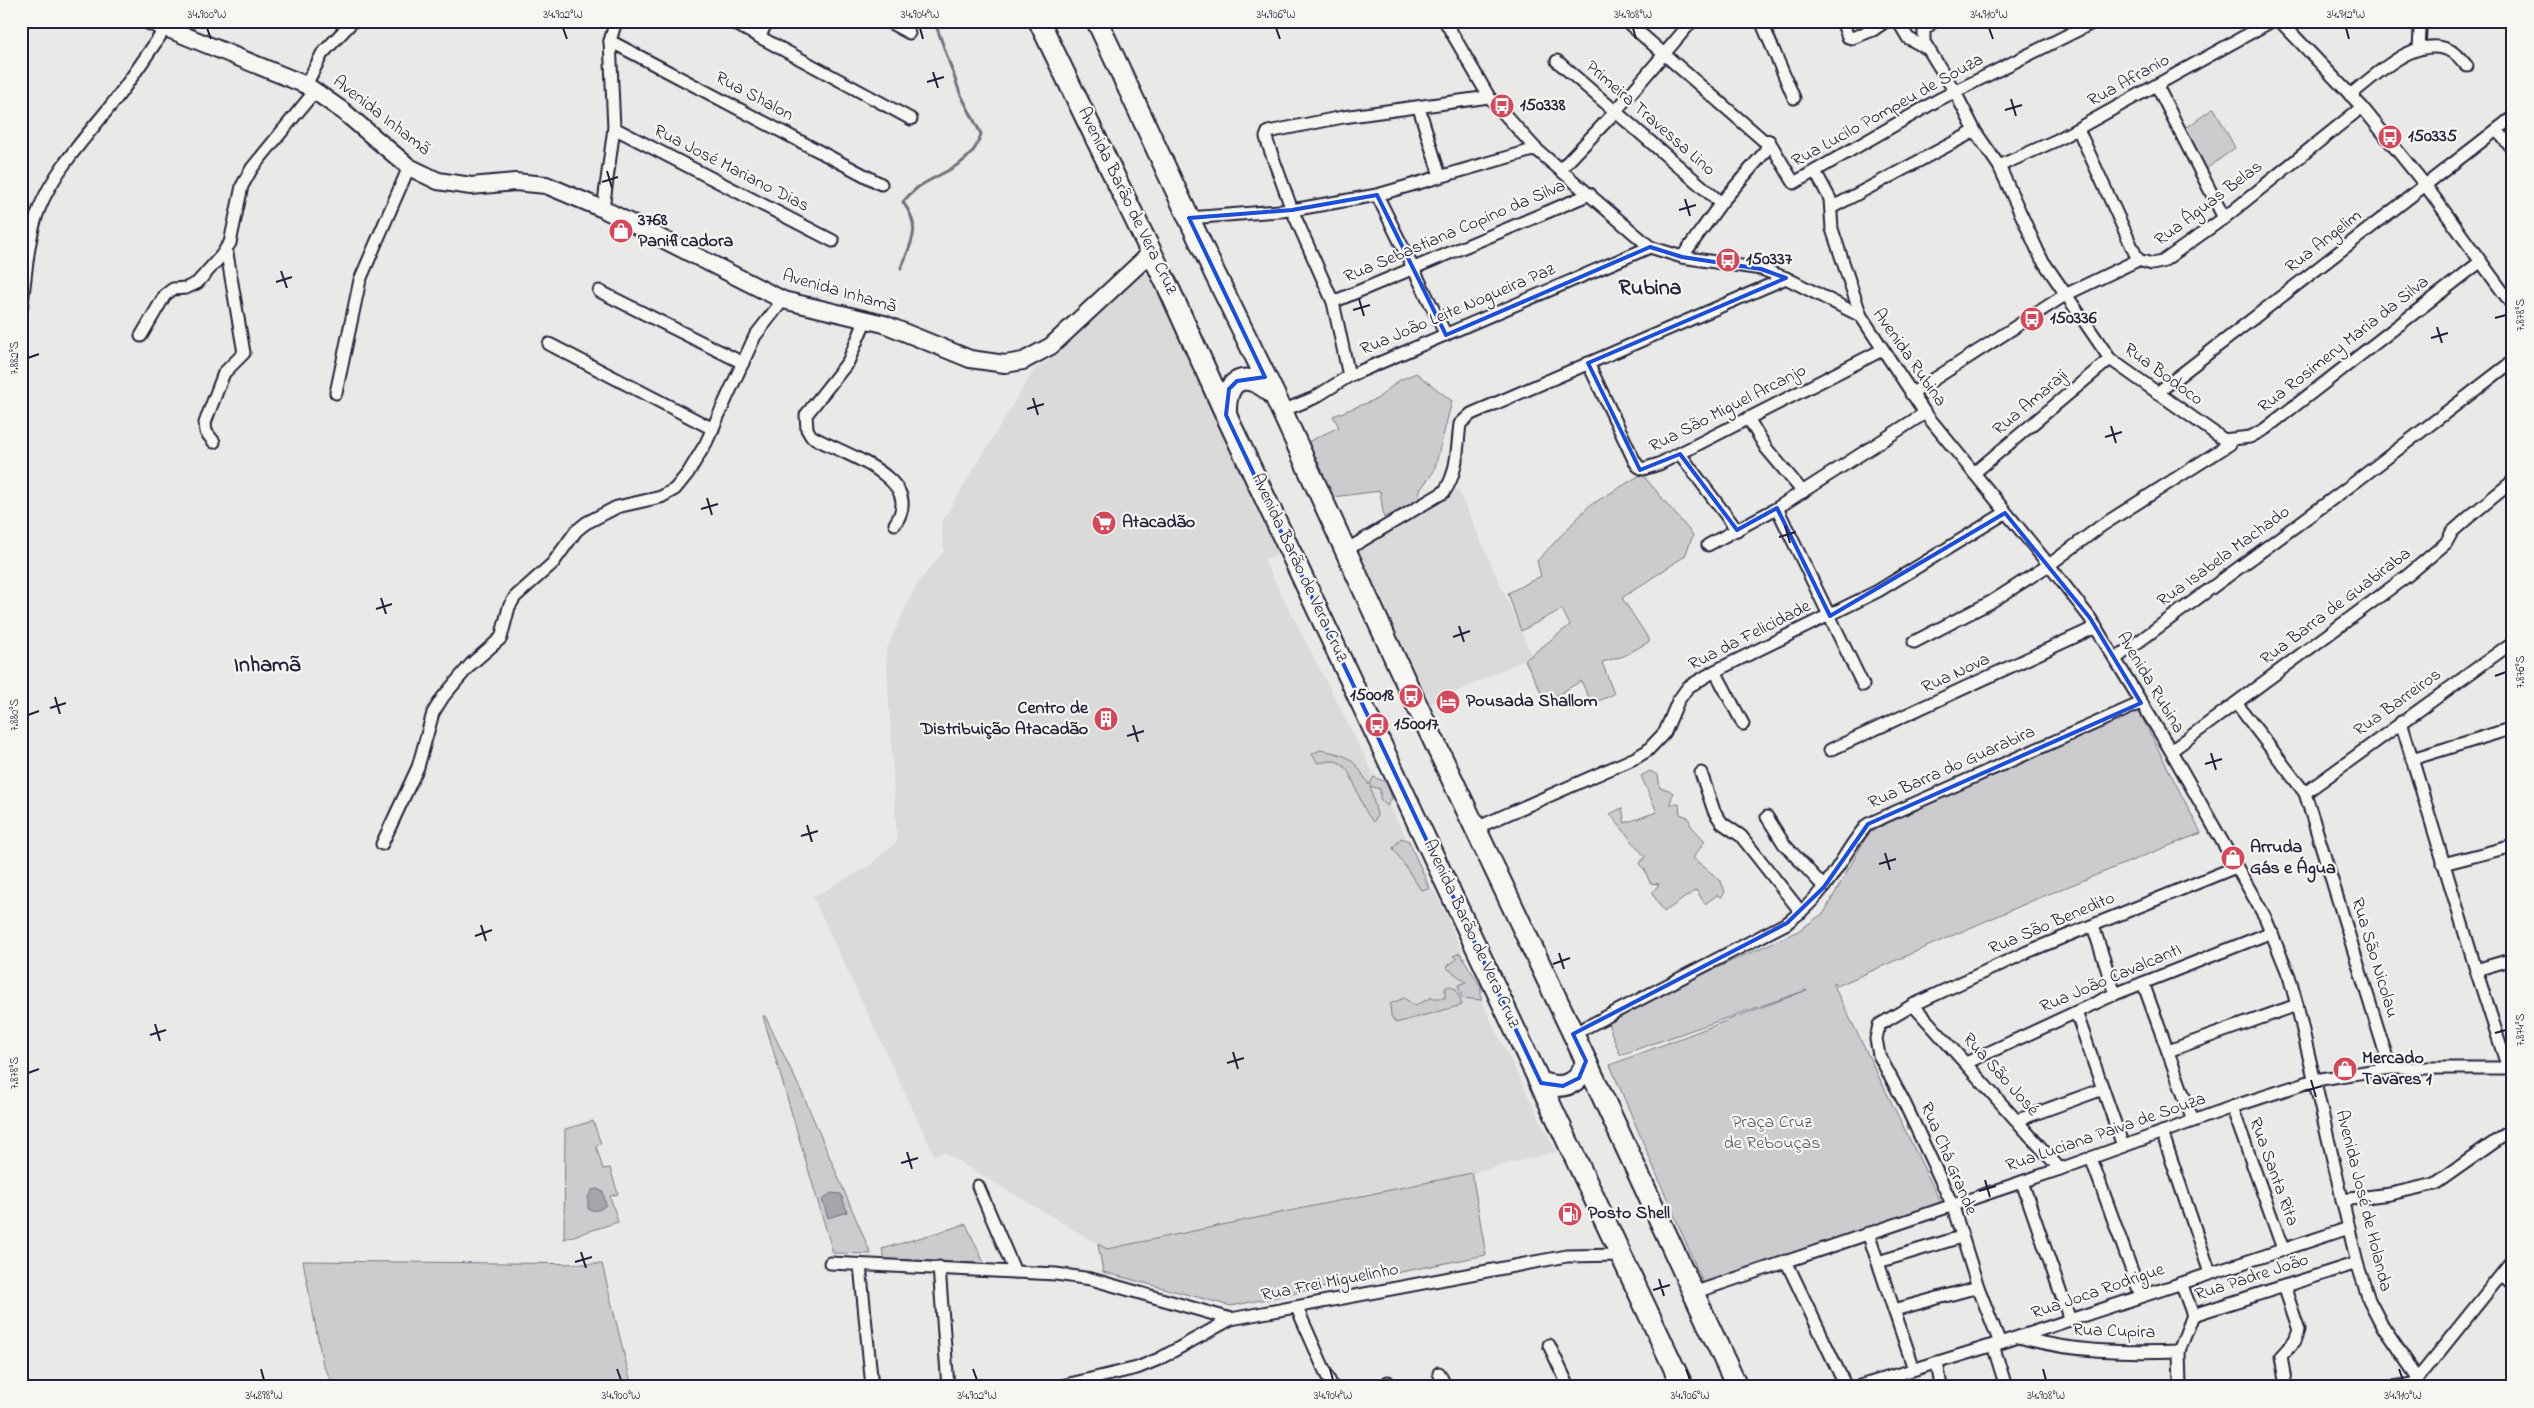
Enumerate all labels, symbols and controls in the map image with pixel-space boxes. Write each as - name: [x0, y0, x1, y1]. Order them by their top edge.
- text: 34.900°W: [188, 6, 226, 24]
- text: 34.902°W: [543, 6, 583, 24]
- text: 34.904°W: [901, 6, 939, 24]
- text: 34.906°W: [1257, 6, 1295, 24]
- text: 34.908°W: [1614, 6, 1652, 24]
- text: 34.910°W: [1970, 6, 2008, 24]
- text: 34.912°W: [2327, 6, 2365, 24]
- street label: Rua Lucilo Pompeu de Souza: [1787, 47, 1989, 175]
- street label: Rua Afranio: [2083, 48, 2175, 114]
- street label: Primeira Travessa Lino: [1579, 55, 1721, 183]
- street label: Rua Shalon: [710, 65, 798, 129]
- street label: Avenida Inhamã: [327, 70, 435, 162]
- bus stop icon: 150338: [1489, 93, 1515, 119]
- place label: 150338: [1520, 93, 1566, 119]
- street label: Avenida Barão de Vera Cruz: [1070, 103, 1184, 300]
- street label: Rua José Mariano Dias: [649, 118, 813, 220]
- bus stop icon: 150335: [2377, 124, 2403, 150]
- place label: 150335: [2408, 124, 2458, 150]
- street label: Rua Águas Belas: [2150, 155, 2269, 254]
- street label: Rua Sebastiana Copino da Silva: [1340, 173, 1570, 291]
- street label: Rua Angelim: [2280, 204, 2368, 281]
- place label: 3768 Panificadora: [637, 208, 734, 255]
- shop icon: 3768 Panificadora: [608, 218, 634, 244]
- bus stop icon: 150337: [1715, 247, 1741, 273]
- place label: 150337: [1746, 247, 1793, 273]
- street label: Rua João Leite Nogueira Paz: [1356, 257, 1560, 364]
- street label: Avenida Inhamã: [779, 263, 899, 321]
- street label: Rua Rosimery Maria da Silva: [2253, 270, 2435, 420]
- district label: Rubina: [1619, 273, 1682, 305]
- text: 7.878°S: [2512, 299, 2530, 331]
- street label: Avenida Rubina: [1865, 304, 1953, 412]
- bus stop icon: 150336: [2019, 306, 2045, 332]
- place label: 150336: [2050, 306, 2097, 332]
- street label: Rua Bodoco: [2118, 337, 2208, 413]
- text: 7.882°S: [6, 341, 24, 375]
- street label: Rua São Miguel Arcanjo: [1645, 358, 1812, 461]
- street label: Rua Amaraji: [1988, 364, 2074, 442]
- street label: Avenida Barão de Vera Cruz: [1244, 469, 1354, 667]
- street label: Rua Isabela Machado: [2152, 500, 2296, 614]
- supermarket icon: Atacadão: [1091, 510, 1117, 536]
- place label: Atacadão: [1122, 510, 1195, 536]
- street label: Rua Barra de Guabiraba: [2255, 542, 2417, 672]
- street label: Rua da Felicidade: [1684, 594, 1816, 678]
- street label: Avenida Rubina: [2109, 627, 2191, 739]
- street label: Rua Nova: [1918, 647, 1994, 701]
- district label: Inhamã: [234, 650, 301, 682]
- text: 7.876°S: [2512, 655, 2530, 689]
- street label: Rua Barreiros: [2349, 662, 2447, 744]
- place label: 150018: [1350, 683, 1394, 709]
- bus stop icon: 150018: [1398, 683, 1424, 709]
- hotel icon: Pousada Shallom: [1435, 689, 1461, 715]
- place label: Pousada Shallom: [1466, 689, 1597, 715]
- place label: Centro de Distribuição Atacadão: [919, 696, 1089, 743]
- text: 7.880°S: [6, 698, 24, 731]
- building icon: Centro de Distribuição Atacadão: [1093, 706, 1119, 732]
- bus stop icon: 150017: [1364, 712, 1390, 738]
- place label: 150017: [1394, 712, 1439, 738]
- street label: Rua Barra do Guarabira: [1864, 719, 2040, 817]
- street label: Avenida Barão de Vera Cruz: [1416, 835, 1526, 1033]
- place label: Arruda Gás e Água: [2250, 835, 2336, 883]
- shop icon: Arruda Gás e Água: [2220, 845, 2246, 871]
- street label: Rua São Benedito: [1985, 886, 2119, 962]
- street label: Rua São Nicolau: [2343, 895, 2405, 1021]
- street label: Rua João CavalcantI: [2036, 937, 2186, 1021]
- text: 7.874°S: [2512, 1013, 2530, 1046]
- street label: Rua São José: [1955, 1028, 2045, 1123]
- place label: Mercado Tavares 1: [2362, 1046, 2432, 1093]
- shop icon: Mercado Tavares 1: [2332, 1056, 2358, 1082]
- text: 7.878°S: [6, 1057, 24, 1089]
- street label: Rua Luciana Paiva de Souza: [2003, 1087, 2209, 1179]
- street label: Rua Chá Grande: [1913, 1099, 1984, 1220]
- street label: Avenida José de Holanda: [2328, 1107, 2398, 1295]
- park label: Praça Cruz de Rebouças: [1724, 1110, 1820, 1157]
- street label: Rua Santa Rita: [2241, 1114, 2305, 1230]
- fuel station icon: Posto Shell: [1557, 1201, 1583, 1227]
- place label: Posto Shell: [1588, 1201, 1670, 1227]
- street label: Rua Padre João: [2192, 1247, 2312, 1309]
- street label: Rua Frei Miguelinho: [1259, 1257, 1401, 1310]
- street label: Rua Joca Rodrigue: [2028, 1257, 2169, 1328]
- street label: Rua Cupira: [2072, 1318, 2156, 1346]
- text: 34.898°W: [245, 1387, 283, 1405]
- text: 34.900°W: [602, 1387, 640, 1405]
- text: 34.902°W: [957, 1387, 997, 1405]
- text: 34.904°W: [1314, 1387, 1352, 1405]
- text: 34.906°W: [1671, 1387, 1709, 1405]
- text: 34.908°W: [2027, 1387, 2065, 1405]
- text: 34.910°W: [2384, 1387, 2422, 1405]

